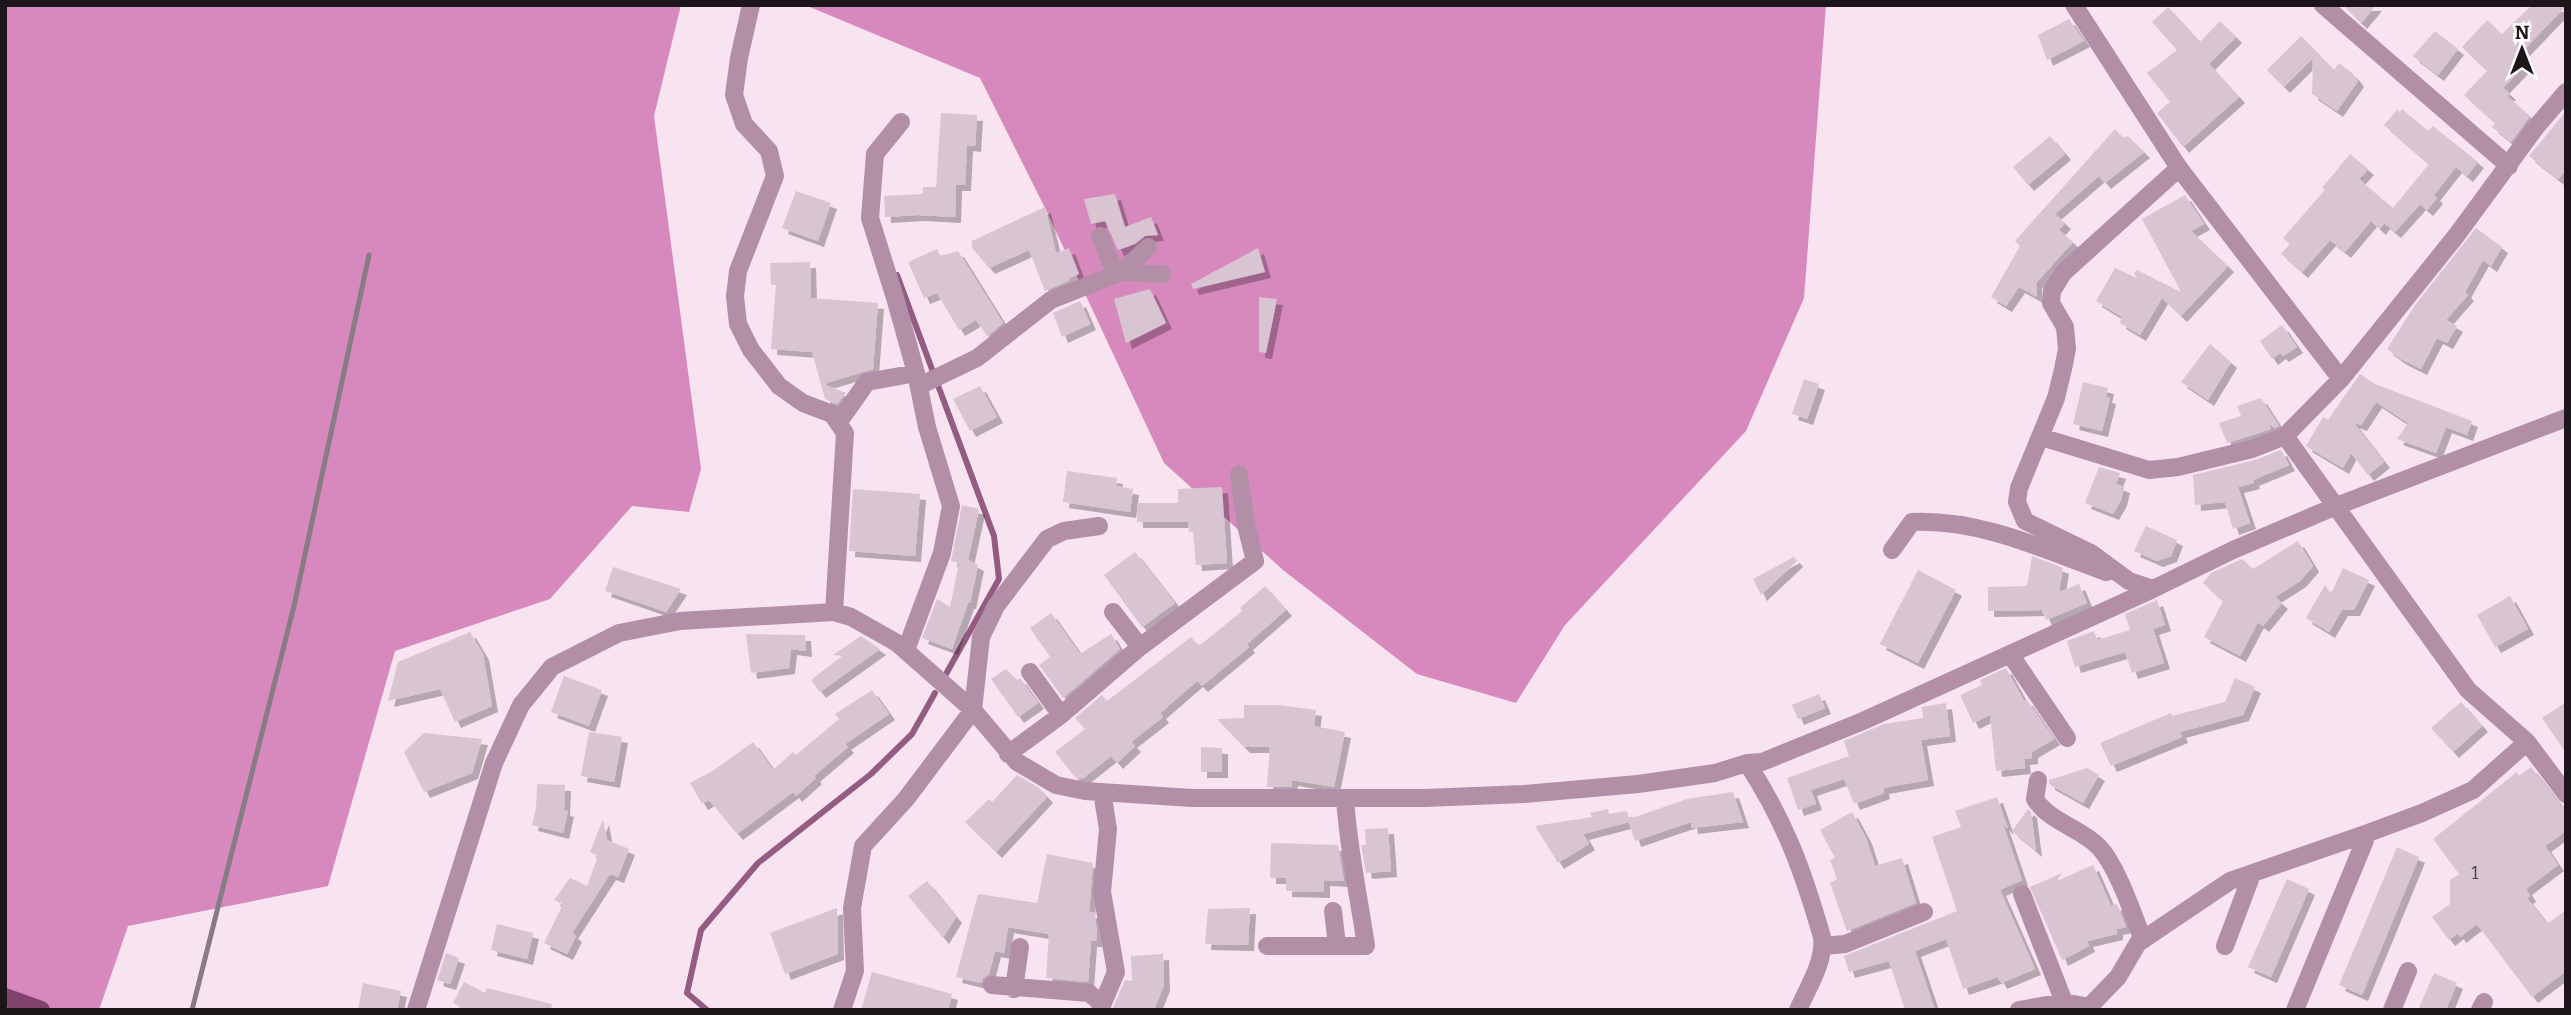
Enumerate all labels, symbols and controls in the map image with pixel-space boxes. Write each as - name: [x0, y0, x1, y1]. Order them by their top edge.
- north arrow: [2487, 14, 2557, 84]
- text: N: [2515, 21, 2530, 44]
- house number: 1: [2471, 862, 2479, 884]

